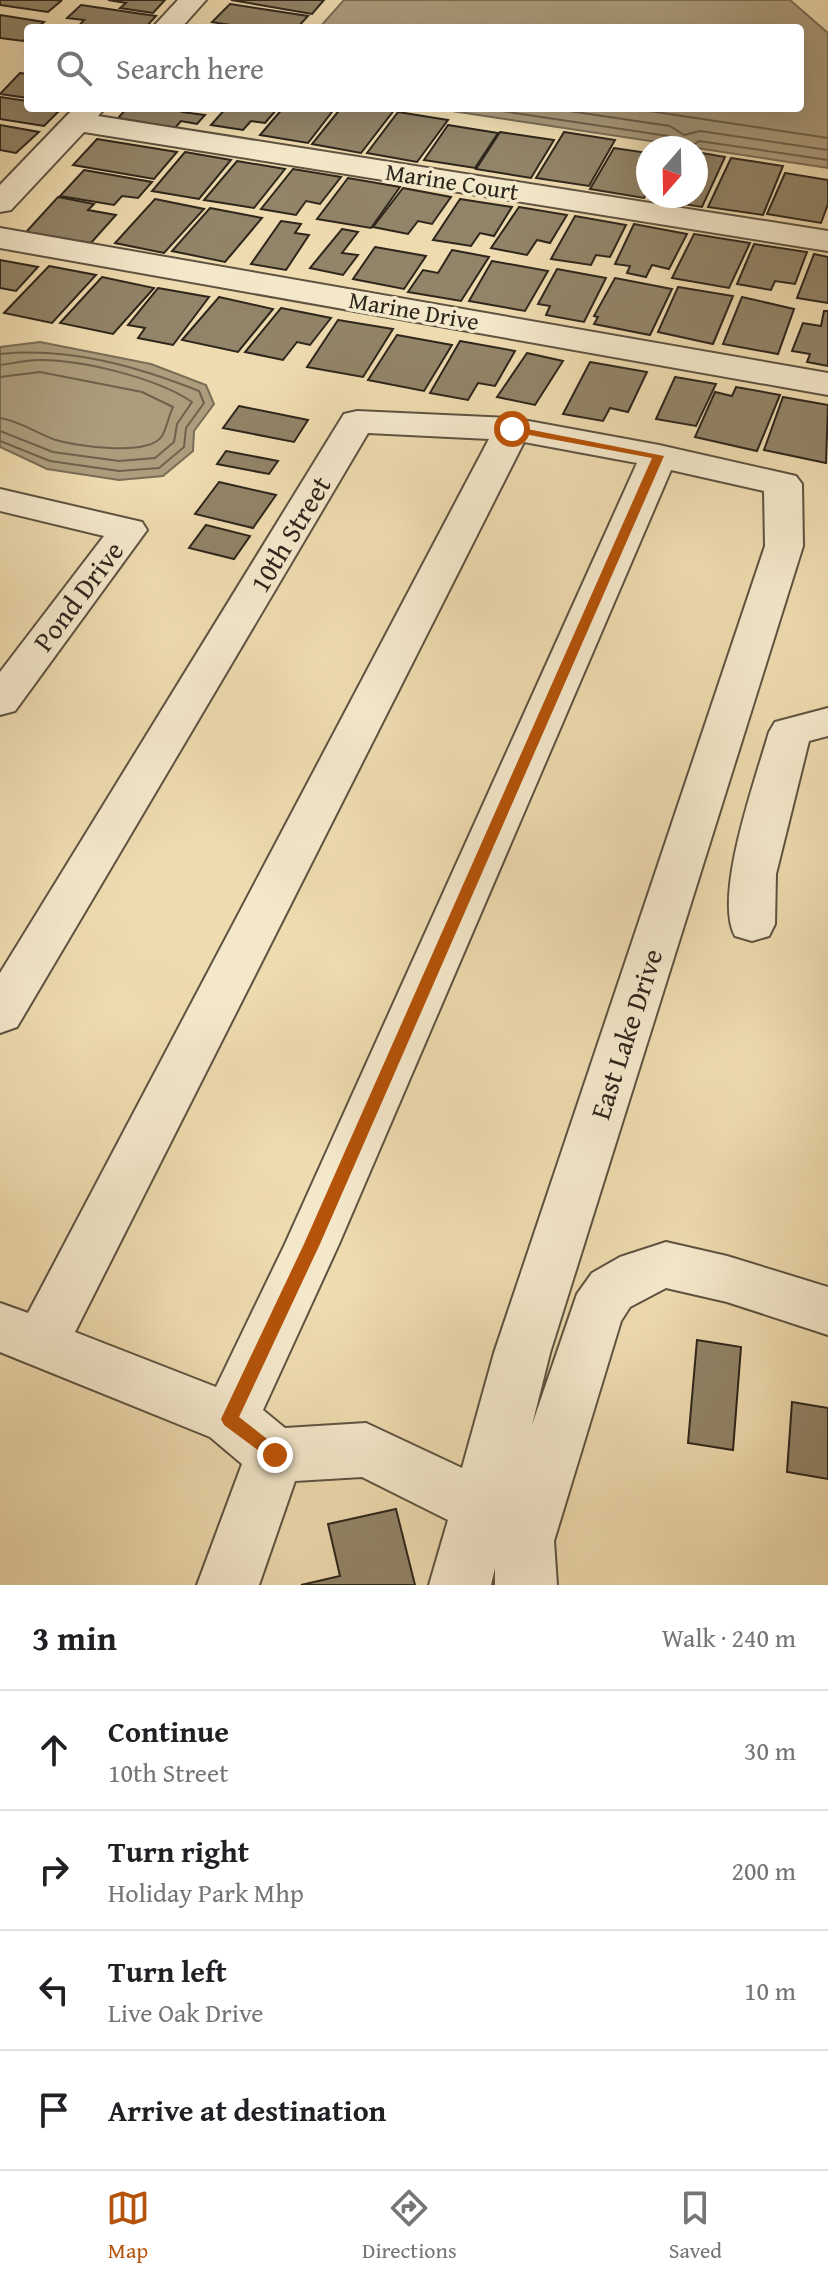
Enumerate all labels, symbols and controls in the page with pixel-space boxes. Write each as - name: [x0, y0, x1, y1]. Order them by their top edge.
- search box: [24, 24, 804, 112]
- icon: search: [52, 46, 96, 90]
- text: Search here: [116, 46, 264, 90]
- north arrow: [636, 136, 708, 208]
- street label: Marine Court: [383, 154, 522, 209]
- street label: Marine Drive: [346, 282, 482, 339]
- route start: [494, 411, 530, 447]
- street label: 10th Street: [239, 468, 341, 600]
- street label: Pond Drive: [22, 532, 133, 660]
- street label: East Lake Drive: [579, 943, 672, 1124]
- route end: [257, 1437, 293, 1473]
- text: 3 min: [32, 1613, 117, 1662]
- text: Walk · 240 m: [662, 1618, 796, 1657]
- text: Continue: [108, 1709, 229, 1753]
- icon: ahead: [32, 1728, 76, 1772]
- text: 30 m: [744, 1731, 796, 1770]
- text: 10th Street: [108, 1753, 228, 1792]
- text: Turn right: [108, 1829, 249, 1873]
- icon: right: [32, 1848, 76, 1892]
- text: 200 m: [731, 1851, 796, 1890]
- text: Holiday Park Mhp: [108, 1873, 304, 1912]
- text: Turn left: [108, 1949, 227, 1993]
- icon: left: [32, 1968, 76, 2012]
- text: 10 m: [744, 1971, 796, 2010]
- text: Live Oak Drive: [108, 1993, 264, 2032]
- icon: arrive: [32, 2088, 76, 2132]
- text: Arrive at destination: [108, 2088, 386, 2132]
- tab: Map: [106, 2186, 150, 2266]
- tab: Directions: [362, 2186, 457, 2266]
- tab: Saved: [669, 2186, 722, 2266]

